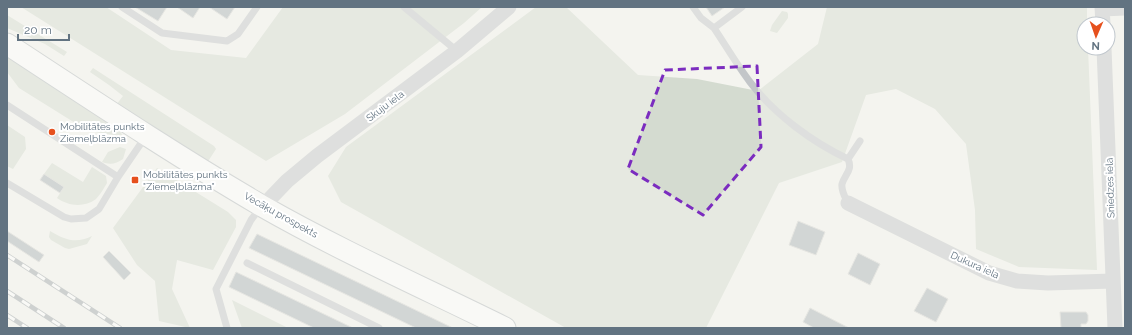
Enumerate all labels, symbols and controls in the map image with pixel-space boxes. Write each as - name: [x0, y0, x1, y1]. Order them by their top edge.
- scale bar: [18, 16, 69, 42]
- north arrow: [1076, 16, 1116, 56]
- text: 20 m: [24, 23, 52, 37]
- text: N: [1091, 39, 1100, 52]
- street label: Skuju iela: [364, 88, 406, 124]
- place label: Mobilitātes punkts Ziemeļblāzma: [60, 121, 145, 144]
- marker: Mobilitātes punkts Ziemeļblāzma: [47, 127, 57, 137]
- street label: Sniedzes iela: [1103, 158, 1117, 218]
- place label: Mobilitātes punkts "Ziemeļblāzma": [143, 169, 228, 192]
- marker: Mobilitātes punkts "Ziemeļblāzma": [130, 175, 140, 185]
- street label: Vecāķu prospekts: [242, 190, 320, 240]
- street label: Dukura iela: [949, 249, 1001, 281]

